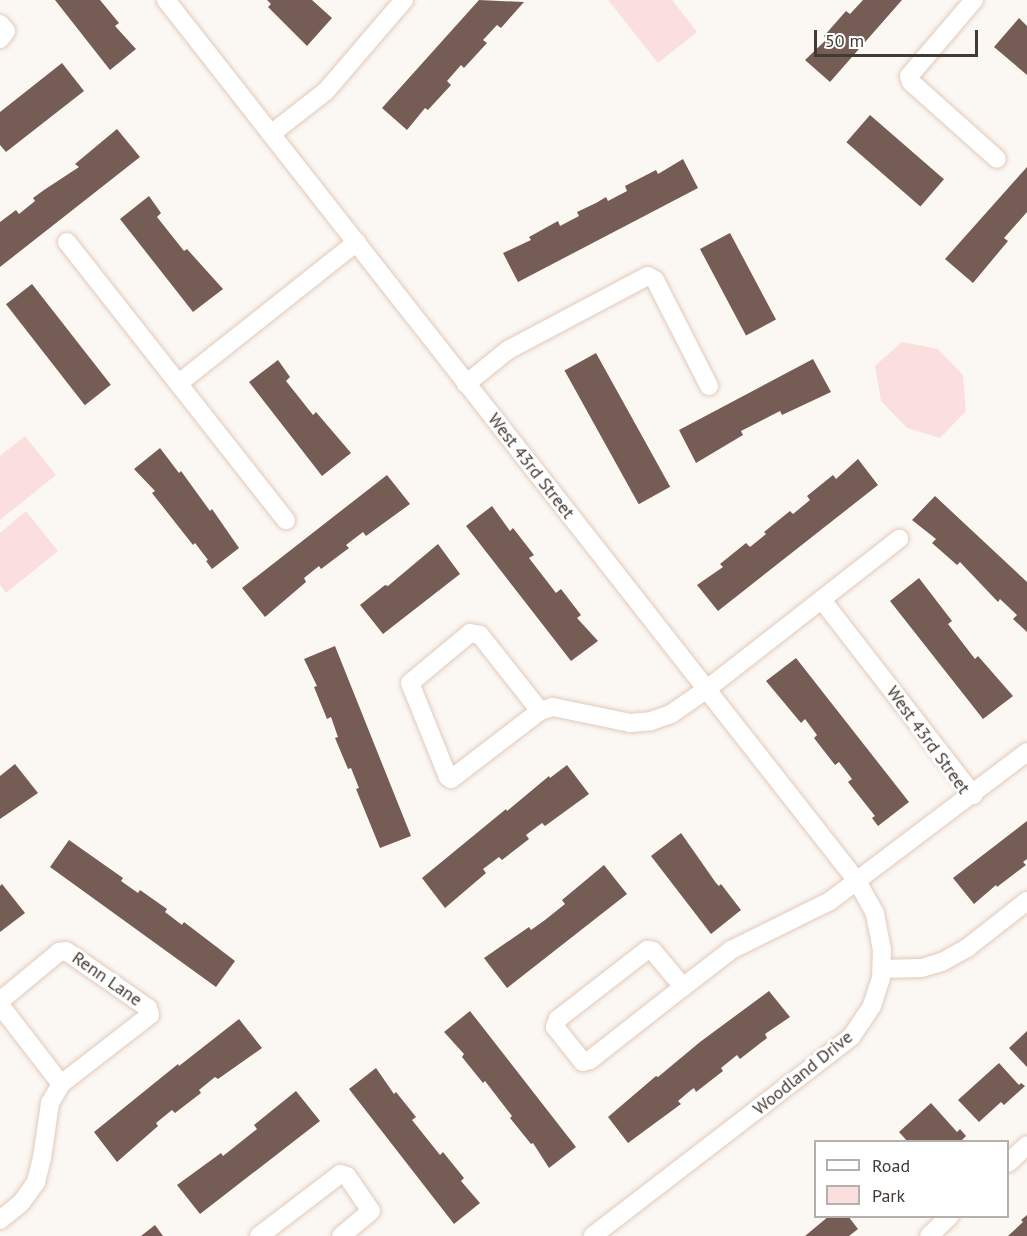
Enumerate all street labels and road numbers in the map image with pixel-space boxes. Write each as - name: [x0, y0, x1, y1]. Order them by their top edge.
- street label: West 43rd Street: [483, 409, 579, 523]
- street label: West 43rd Street: [882, 682, 974, 798]
- street label: Renn Lane: [68, 947, 146, 1011]
- street label: Woodland Drive: [749, 1026, 857, 1120]

